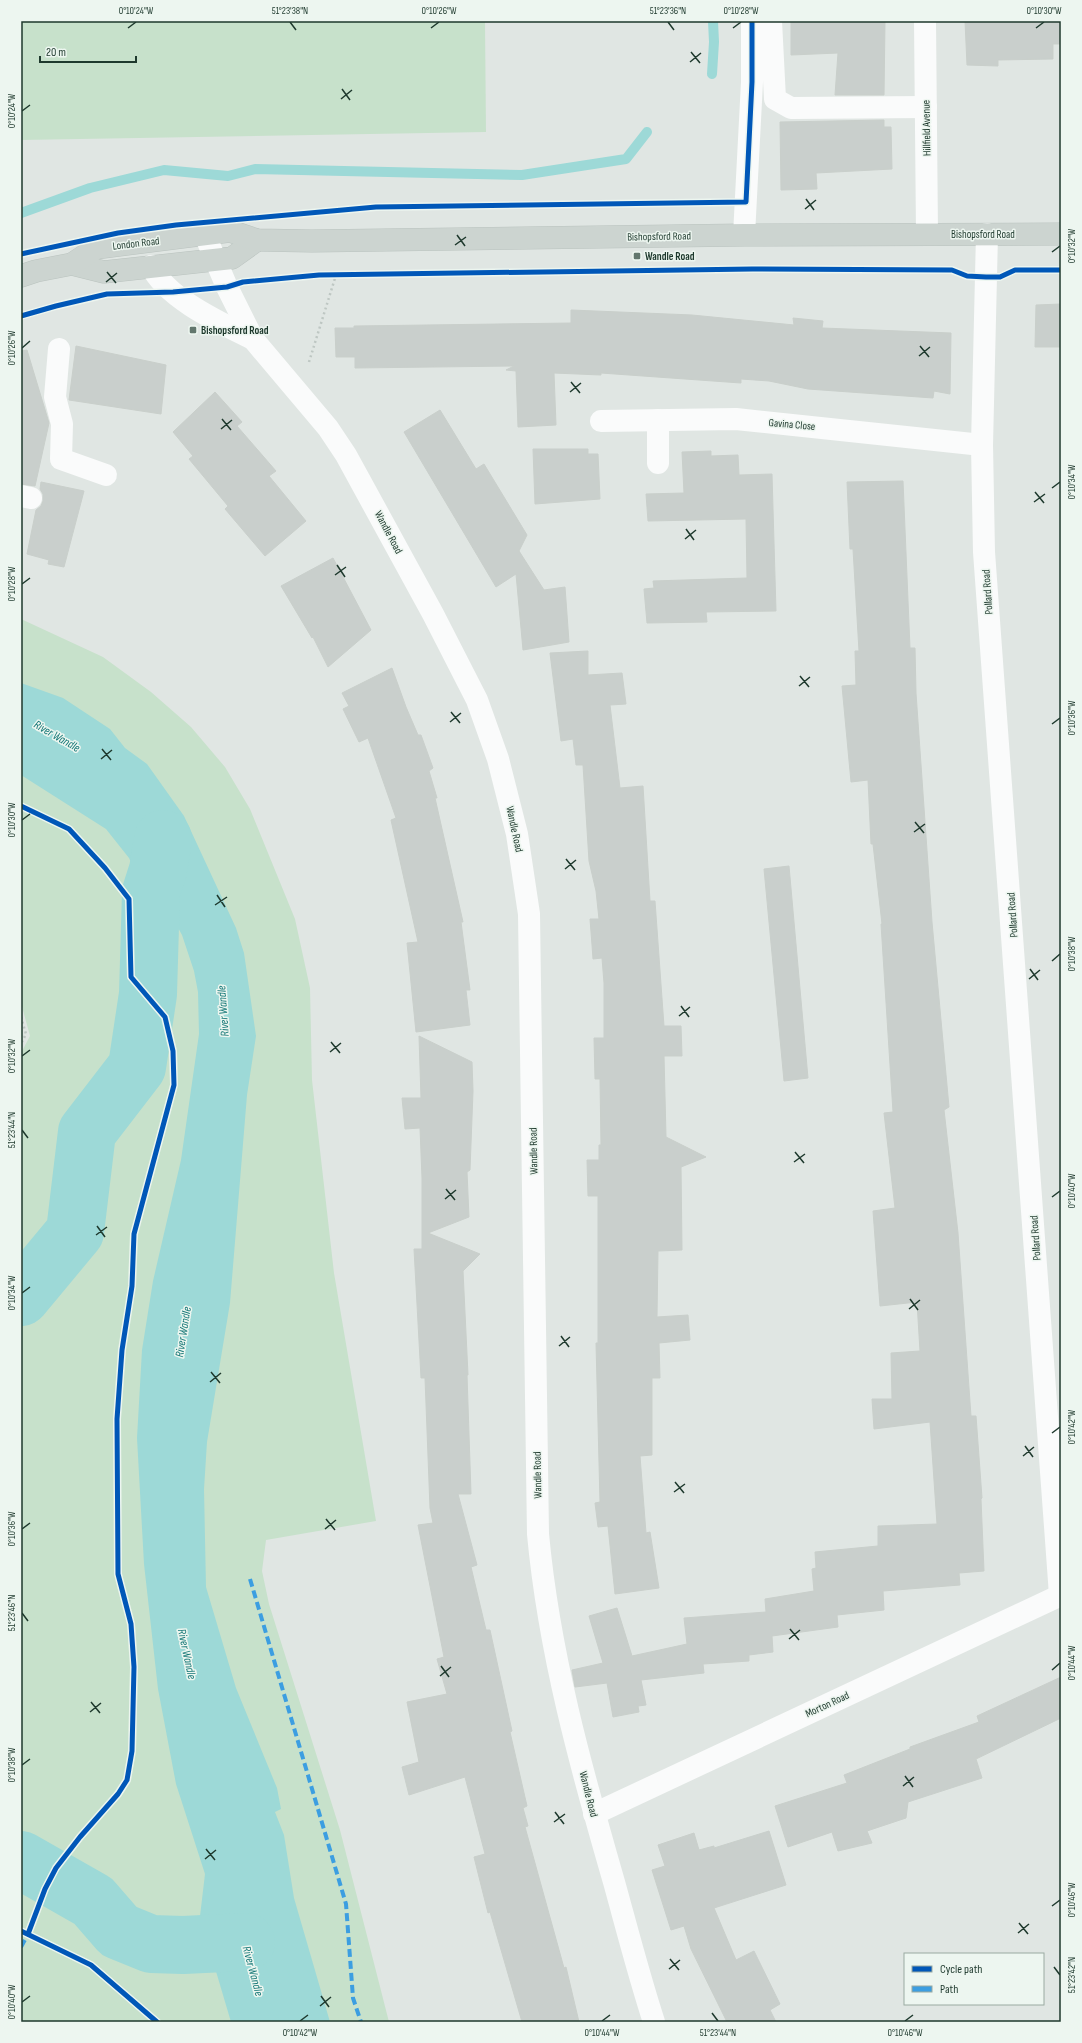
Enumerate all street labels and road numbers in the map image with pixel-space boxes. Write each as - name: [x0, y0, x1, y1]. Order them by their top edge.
- street label: Hillfield Avenue: [920, 100, 933, 156]
- street label: Bishopsford Road: [951, 228, 1015, 241]
- street label: Bishopsford Road: [627, 229, 691, 244]
- street label: London Road: [112, 234, 161, 253]
- street label: Gavina Close: [768, 416, 816, 433]
- street label: Wandle Road: [372, 508, 406, 556]
- street label: Pollard Road: [979, 569, 996, 615]
- street label: Wandle Road: [503, 805, 526, 854]
- street label: Pollard Road: [1004, 892, 1021, 938]
- street label: Wandle Road: [527, 1127, 540, 1175]
- street label: Pollard Road: [1027, 1215, 1044, 1261]
- street label: Wandle Road: [531, 1451, 544, 1499]
- street label: Morton Road: [803, 1688, 852, 1720]
- street label: Wandle Road: [577, 1770, 601, 1819]

